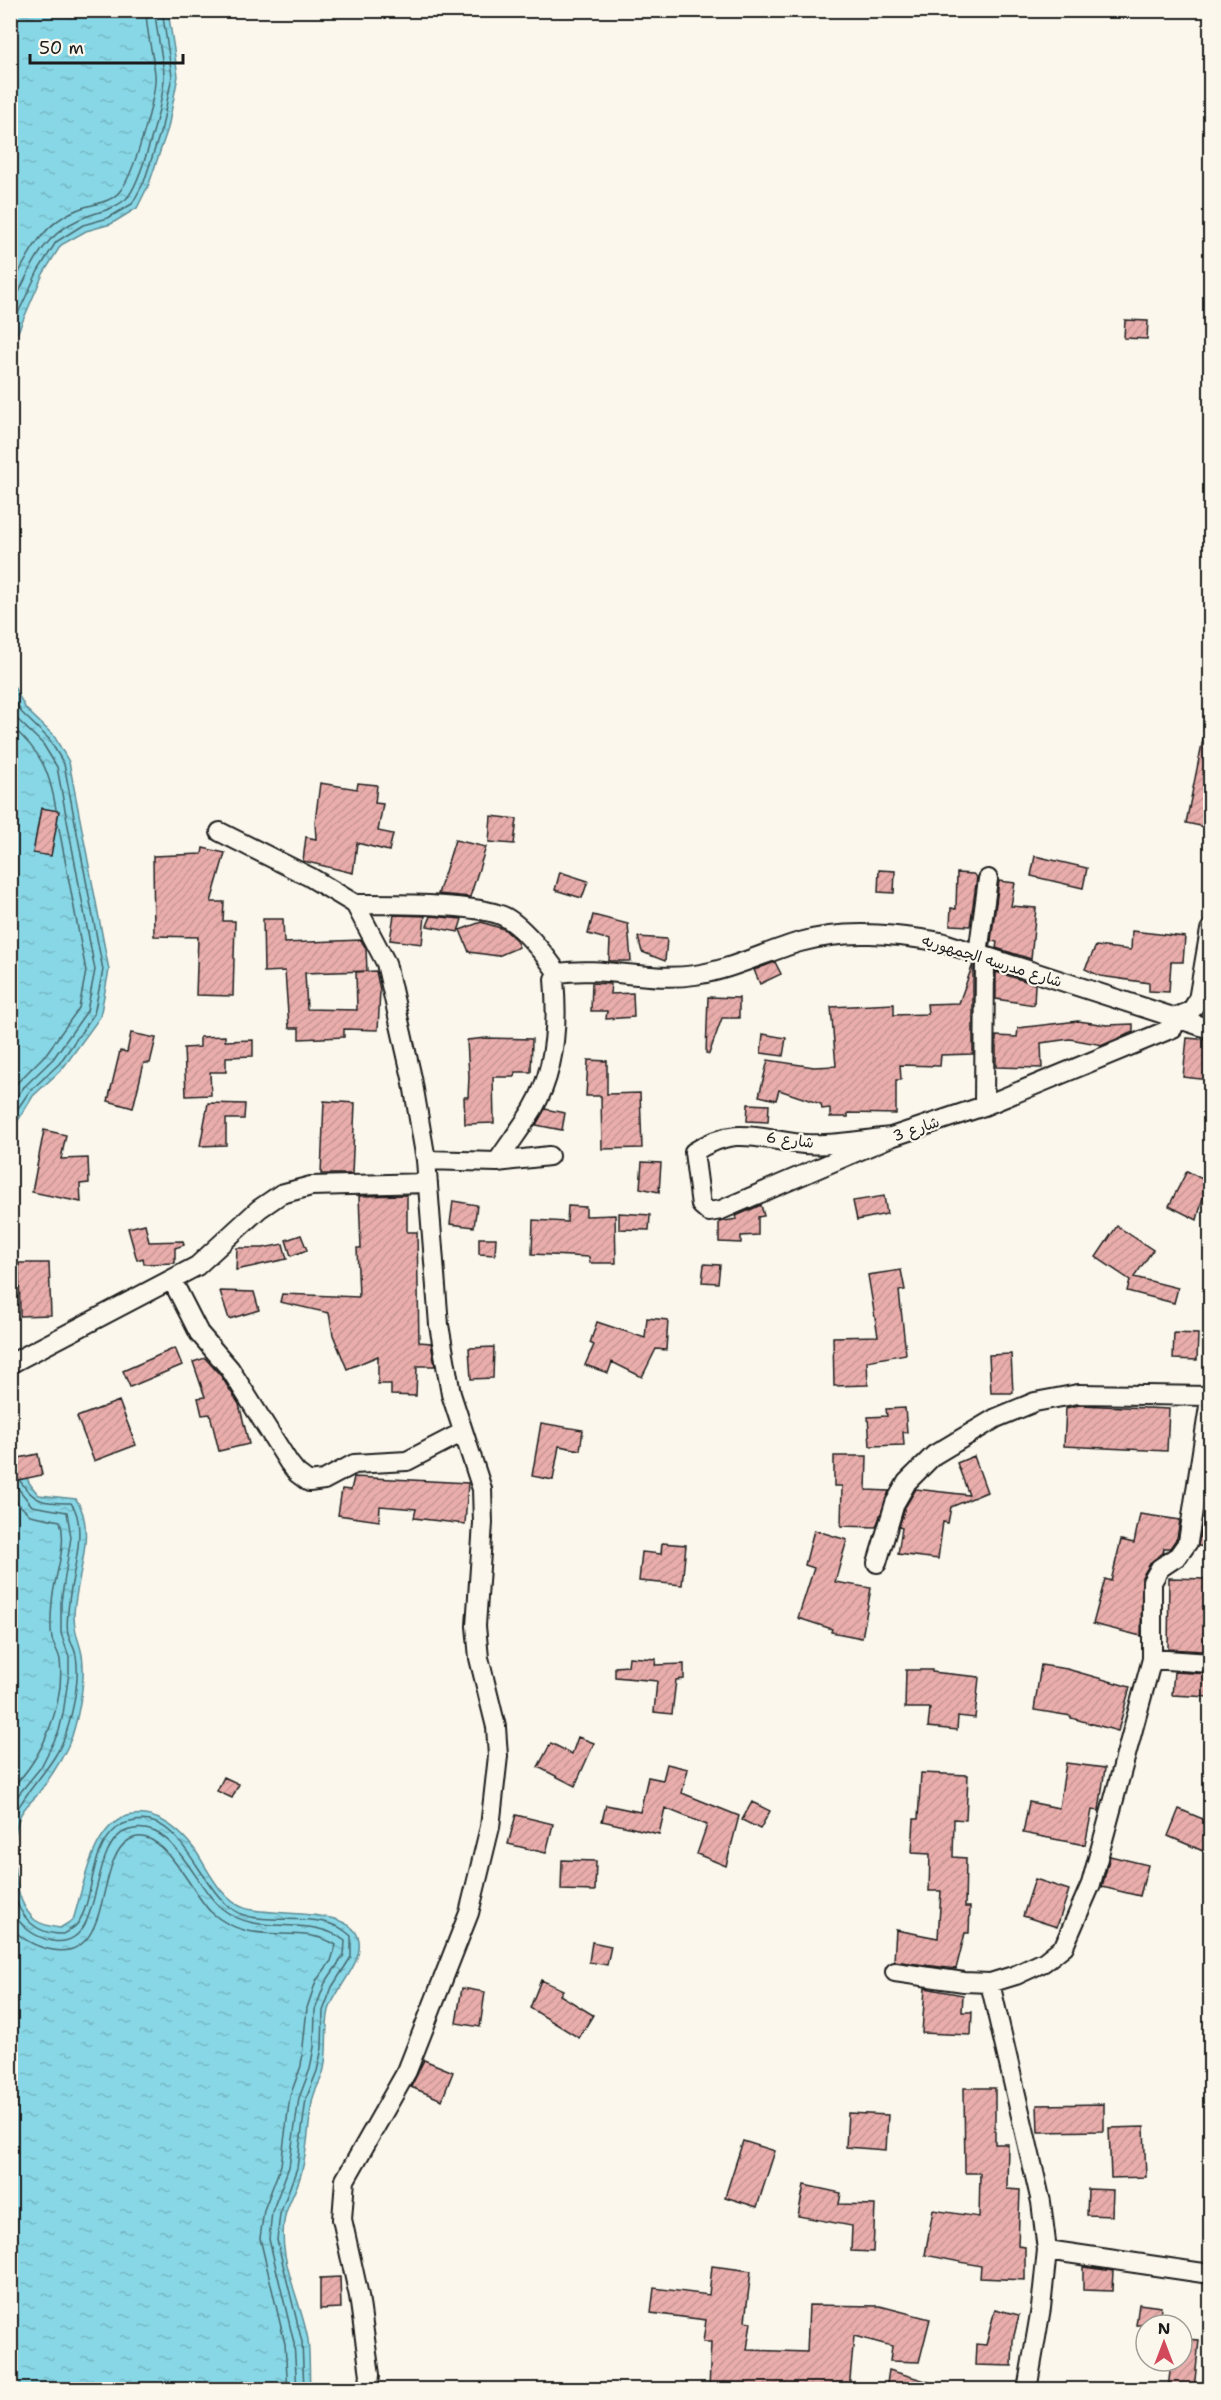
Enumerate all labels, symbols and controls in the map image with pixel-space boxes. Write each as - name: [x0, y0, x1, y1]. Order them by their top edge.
- scale bar: [30, 27, 183, 65]
- text: 50 m: [39, 36, 84, 60]
- street label: شارع مدرسه الجمهوريه: [919, 930, 1065, 992]
- street label: شارع 3: [890, 1112, 942, 1146]
- street label: شارع 6: [765, 1127, 815, 1153]
- north arrow: [1134, 2313, 1194, 2373]
- text: N: [1158, 2318, 1170, 2339]

